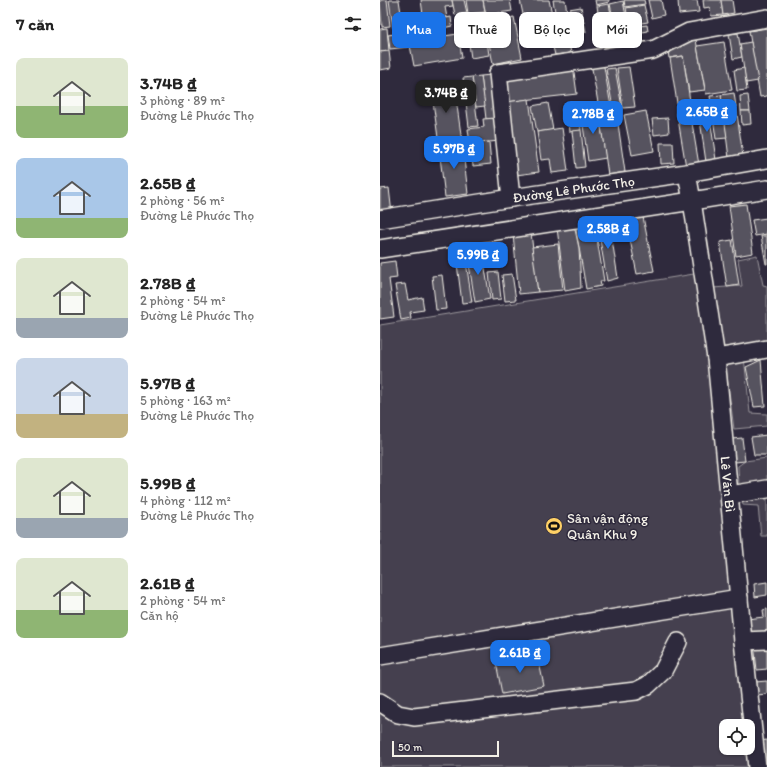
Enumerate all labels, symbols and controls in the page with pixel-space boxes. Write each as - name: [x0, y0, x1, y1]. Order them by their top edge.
- chip: Mua: [392, 12, 446, 48]
- chip: Thuê: [454, 12, 511, 48]
- chip: Bộ lọc: [519, 12, 584, 48]
- chip: Mới: [592, 12, 642, 48]
- icon: filters: [342, 13, 364, 35]
- text: 7 căn: [16, 14, 54, 34]
- text: 3.74B ₫: [140, 73, 197, 93]
- icon: home: [48, 74, 96, 122]
- pin: 3.74B ₫: [409, 80, 483, 114]
- text: 3.74B ₫: [424, 85, 468, 100]
- text: 3 phòng · 89 m²: [140, 93, 225, 108]
- pin: 2.65B ₫: [670, 99, 744, 133]
- pin: 2.78B ₫: [556, 101, 630, 135]
- text: 2.65B ₫: [686, 104, 728, 119]
- text: 2.78B ₫: [572, 106, 614, 121]
- text: Đường Lê Phước Thọ: [140, 108, 254, 123]
- pin: 5.97B ₫: [417, 136, 491, 170]
- text: 5.97B ₫: [433, 141, 475, 156]
- street label: Đường Lê Phước Thọ: [512, 172, 636, 206]
- text: 2.65B ₫: [140, 173, 195, 193]
- icon: home: [48, 174, 96, 222]
- text: 2 phòng · 56 m²: [140, 193, 225, 208]
- text: Đường Lê Phước Thọ: [140, 208, 254, 223]
- pin: 2.58B ₫: [571, 216, 645, 250]
- text: 2.58B ₫: [587, 221, 629, 236]
- pin: 5.99B ₫: [441, 242, 515, 276]
- text: 5.99B ₫: [457, 247, 499, 262]
- text: 2.78B ₫: [140, 273, 195, 293]
- icon: home: [48, 274, 96, 322]
- text: 2 phòng · 54 m²: [140, 293, 226, 308]
- text: Đường Lê Phước Thọ: [140, 308, 254, 323]
- text: 5.97B ₫: [140, 373, 195, 393]
- icon: home: [48, 374, 96, 422]
- text: 5 phòng · 163 m²: [140, 393, 231, 408]
- text: Đường Lê Phước Thọ: [140, 408, 254, 423]
- street label: Lê Văn Bì: [717, 455, 739, 513]
- text: 5.99B ₫: [140, 473, 195, 493]
- icon: home: [48, 474, 96, 522]
- text: 4 phòng · 112 m²: [140, 493, 231, 508]
- text: Đường Lê Phước Thọ: [140, 508, 254, 523]
- place label: Sân vận động Quân Khu 9: [567, 510, 649, 543]
- sports icon: Sân vận động Quân Khu 9: [544, 516, 564, 536]
- text: 2.61B ₫: [140, 573, 194, 593]
- icon: home: [48, 574, 96, 622]
- text: 2 phòng · 54 m²: [140, 593, 226, 608]
- text: Căn hộ: [140, 608, 179, 623]
- pin: 2.61B ₫: [483, 640, 557, 674]
- text: 2.61B ₫: [499, 645, 541, 660]
- map controls: [719, 719, 755, 755]
- button: locate: [719, 719, 755, 755]
- scale bar: [392, 739, 499, 758]
- text: 50 m: [398, 741, 422, 754]

